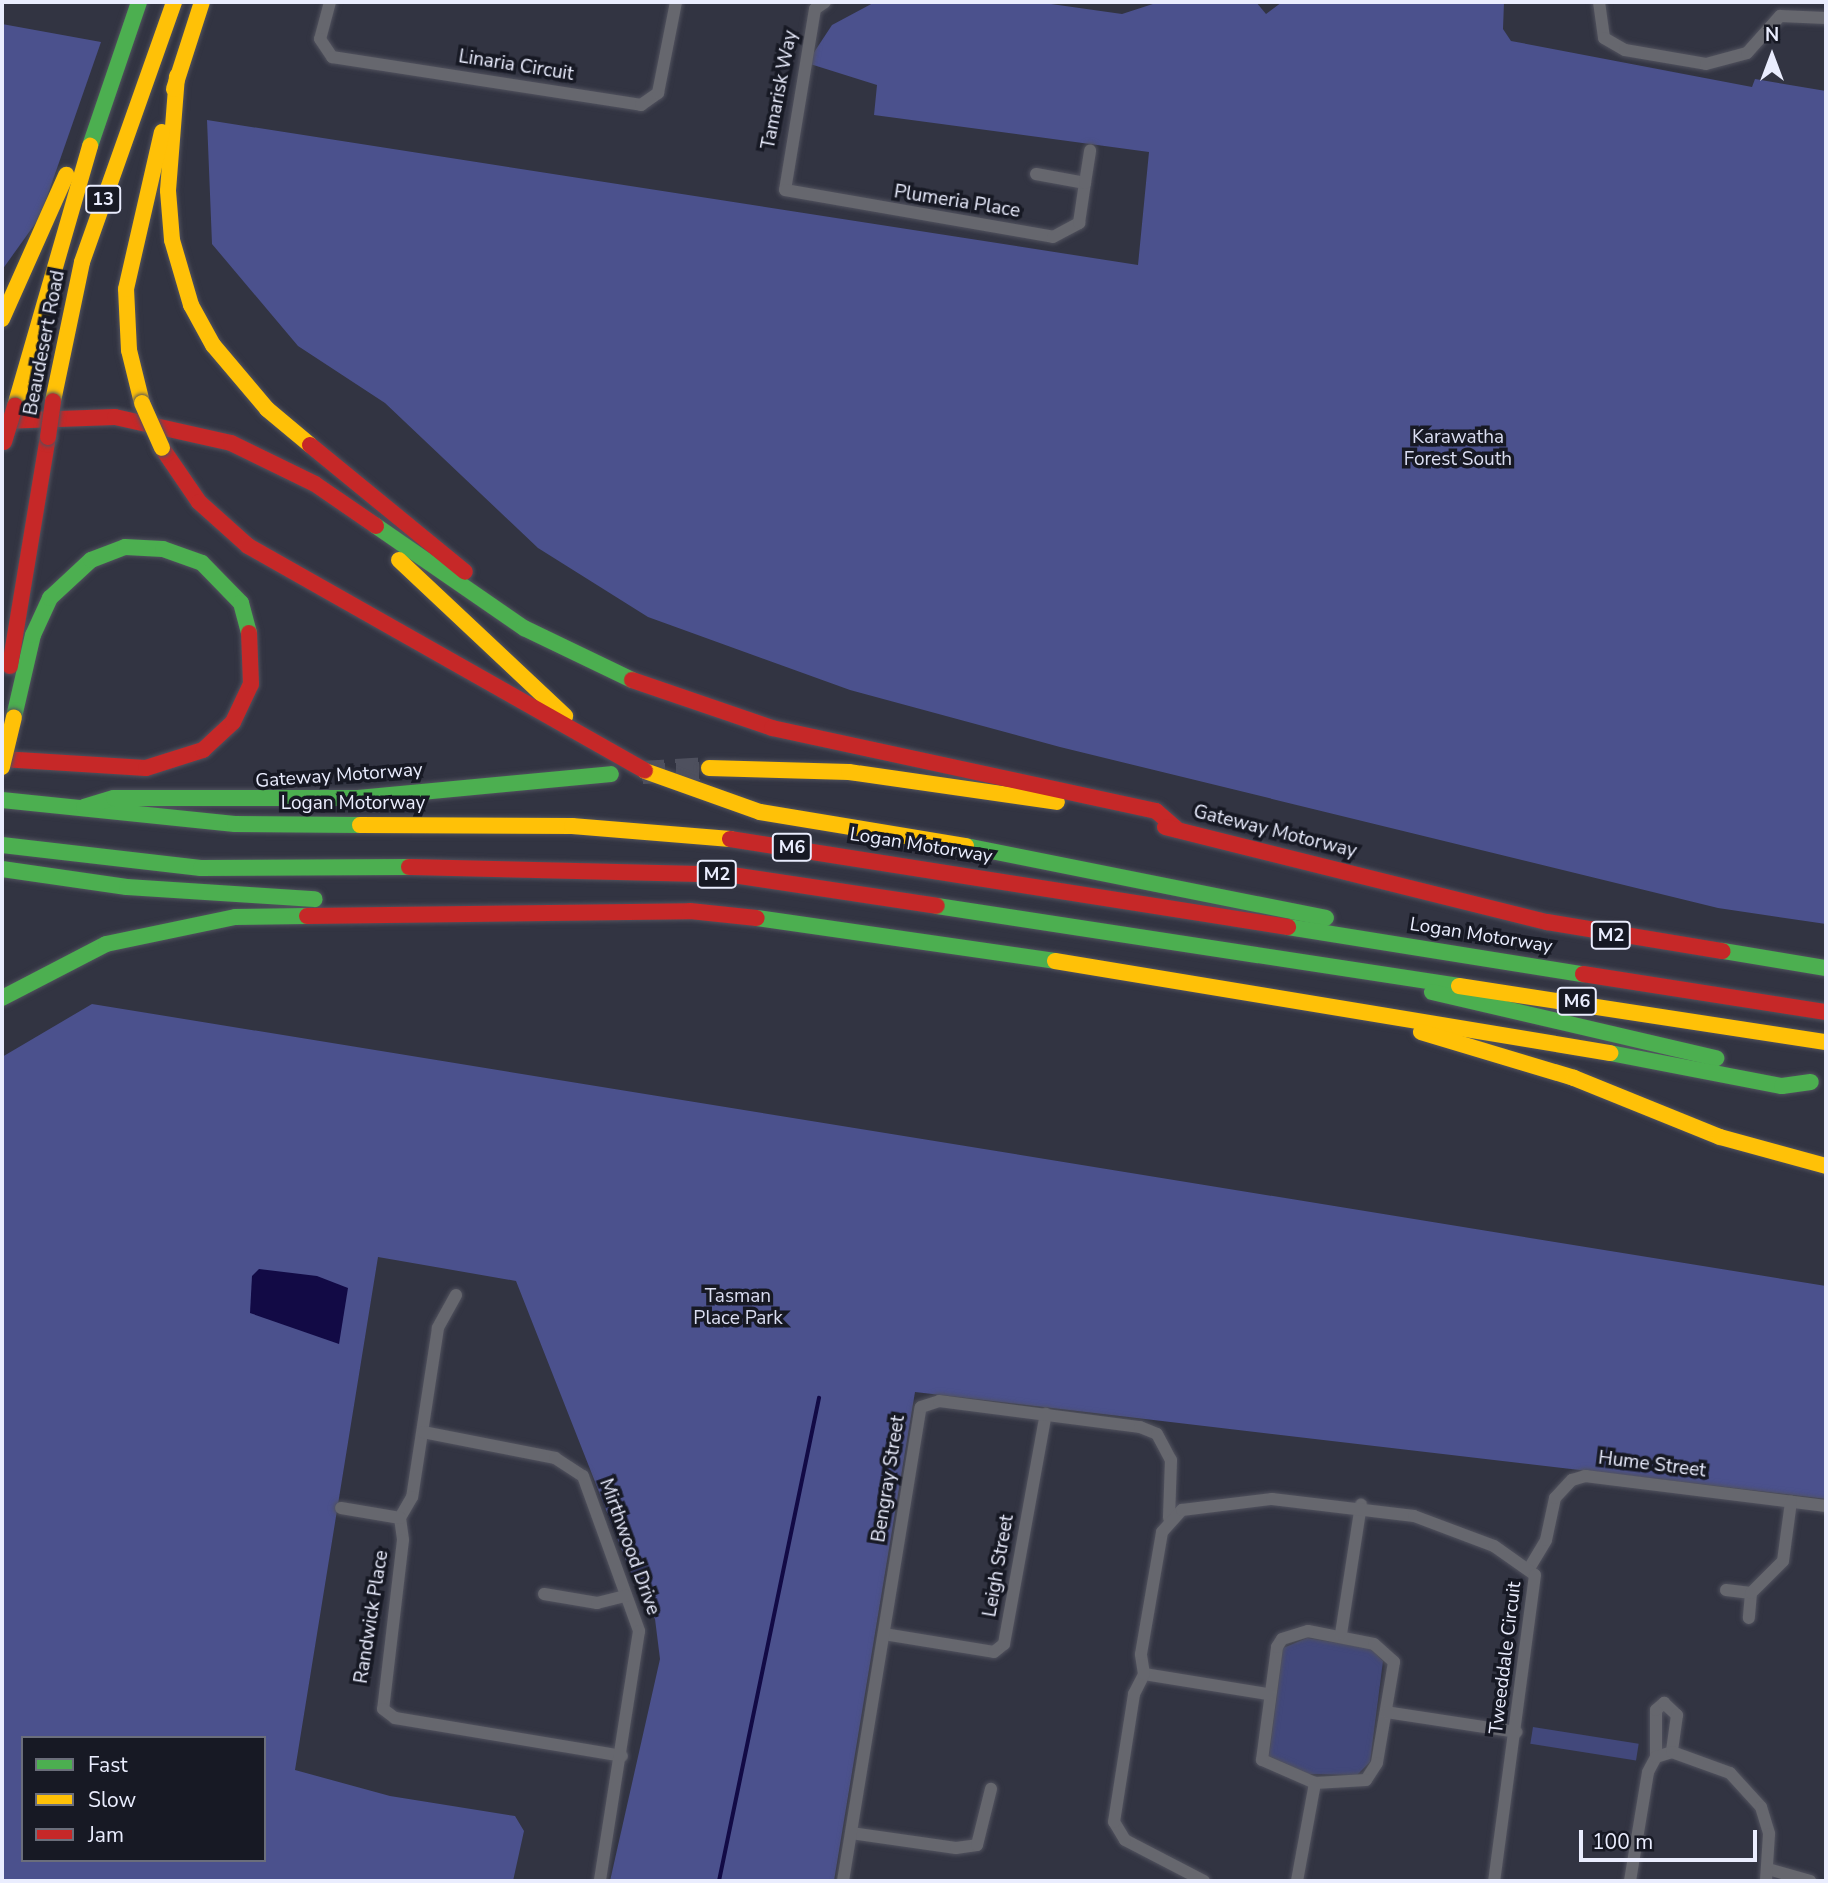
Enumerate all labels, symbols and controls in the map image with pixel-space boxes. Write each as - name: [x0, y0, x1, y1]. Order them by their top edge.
- north arrow: [1737, 21, 1807, 91]
- text: N: [1765, 22, 1779, 48]
- street label: Tamarisk Way: [757, 29, 803, 151]
- street label: Linaria Circuit: [457, 46, 575, 86]
- street label: Plumeria Place: [892, 181, 1022, 223]
- road number: 13: [84, 184, 122, 214]
- street label: Beaudesert Road: [20, 269, 70, 417]
- park label: Karawatha Forest South: [1404, 427, 1512, 471]
- street label: Gateway Motorway: [255, 759, 423, 793]
- street label: Logan Motorway: [281, 793, 425, 815]
- street label: Gateway Motorway: [1191, 801, 1359, 863]
- street label: Logan Motorway: [848, 823, 994, 869]
- road number: M6: [771, 832, 813, 862]
- road number: M2: [696, 860, 738, 888]
- street label: Logan Motorway: [1408, 913, 1554, 959]
- road number: M2: [1590, 920, 1632, 950]
- road number: M6: [1556, 986, 1598, 1016]
- park label: Tasman Place Park: [693, 1286, 783, 1330]
- street label: Bengray Street: [868, 1414, 910, 1544]
- street label: Hume Street: [1597, 1447, 1707, 1483]
- street label: Mirthwood Drive: [594, 1476, 664, 1618]
- street label: Leigh Street: [979, 1513, 1019, 1619]
- street label: Randwick Place: [350, 1549, 394, 1685]
- street label: Tweeddale Circuit: [1485, 1580, 1527, 1736]
- legend: [21, 1736, 266, 1862]
- text: Fast: [88, 1751, 128, 1779]
- text: Slow: [88, 1786, 136, 1814]
- scale bar: [1583, 1816, 1762, 1860]
- text: Jam: [88, 1821, 124, 1849]
- text: 100 m: [1592, 1828, 1653, 1856]

